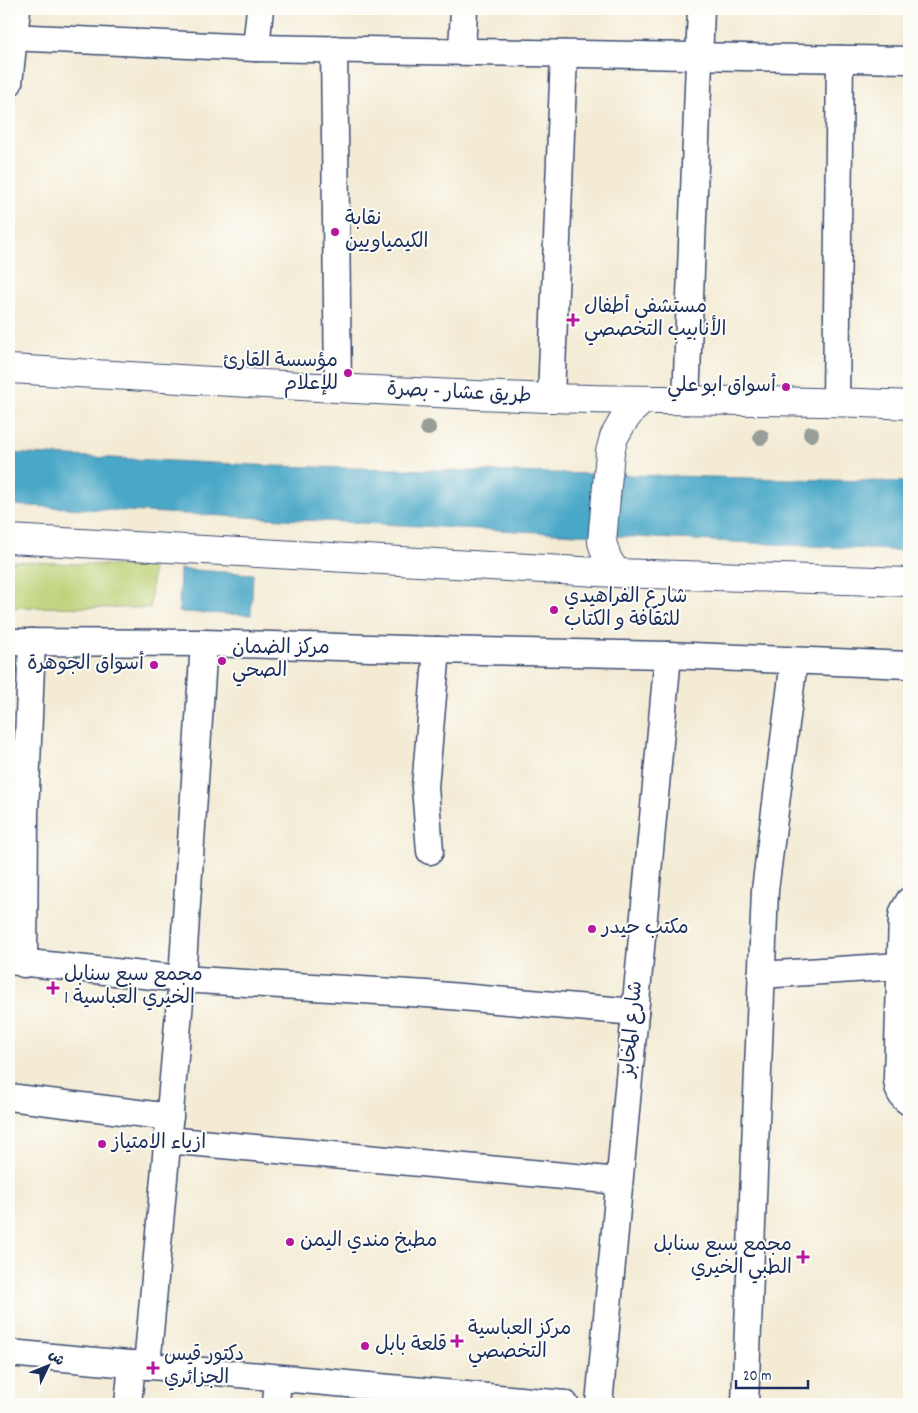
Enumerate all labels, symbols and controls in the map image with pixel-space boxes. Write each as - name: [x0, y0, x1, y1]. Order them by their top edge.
- place label: نقابة الكيمياويين: [345, 206, 428, 257]
- marker: نقابة الكيمياويين: [329, 226, 341, 238]
- place label: مستشفى أطفال الأنابيب التخصصي: [584, 294, 726, 346]
- marker: مستشفى أطفال الأنابيب التخصصي: [566, 313, 580, 327]
- place label: مؤسسة القارئ للإعلام: [223, 348, 338, 399]
- marker: مؤسسة القارئ للإعلام: [342, 367, 354, 379]
- place label: أسواق ابو علي: [667, 373, 776, 402]
- street label: طريق عشار - بصرة: [386, 376, 532, 412]
- marker: أسواق ابو علي: [780, 381, 792, 393]
- place label: شارع الفراهيدي للثقافة و الكتاب: [564, 584, 688, 635]
- marker: شارع الفراهيدي للثقافة و الكتاب: [548, 604, 560, 616]
- place label: مركز الضمان الصحي: [232, 635, 330, 687]
- place label: أسواق الجوهرة: [27, 651, 144, 679]
- marker: مركز الضمان الصحي: [216, 655, 228, 667]
- marker: أسواق الجوهرة: [148, 659, 160, 671]
- place label: مكتب حيدر: [600, 915, 689, 943]
- marker: مكتب حيدر: [586, 923, 598, 935]
- place label: مجمع سبع سنابل الخيري العباسية 1: [64, 962, 203, 1013]
- street label: شارع المخابز: [615, 980, 651, 1080]
- marker: مجمع سبع سنابل الخيري العباسية 1: [46, 981, 60, 995]
- place label: ازياء الامتياز: [110, 1130, 206, 1158]
- marker: ازياء الامتياز: [96, 1138, 108, 1150]
- place label: مطبخ مندي اليمن: [300, 1228, 437, 1256]
- place label: مجمع سبع سنابل الطبي الخيري: [653, 1232, 792, 1284]
- marker: مطبخ مندي اليمن: [284, 1236, 296, 1248]
- marker: مجمع سبع سنابل الطبي الخيري: [796, 1250, 810, 1264]
- place label: مركز العباسية التخصصي: [468, 1316, 571, 1368]
- place label: قلعة بابل: [375, 1332, 447, 1360]
- marker: مركز العباسية التخصصي: [450, 1334, 464, 1348]
- north arrow: [22, 1340, 72, 1390]
- marker: قلعة بابل: [359, 1340, 371, 1352]
- place label: دكتور قيس الجزائري: [164, 1342, 244, 1393]
- text: ش: [43, 1346, 69, 1371]
- scale bar: [736, 1358, 808, 1390]
- marker: دكتور قيس الجزائري: [146, 1361, 160, 1375]
- text: 20 m: [743, 1366, 771, 1388]

